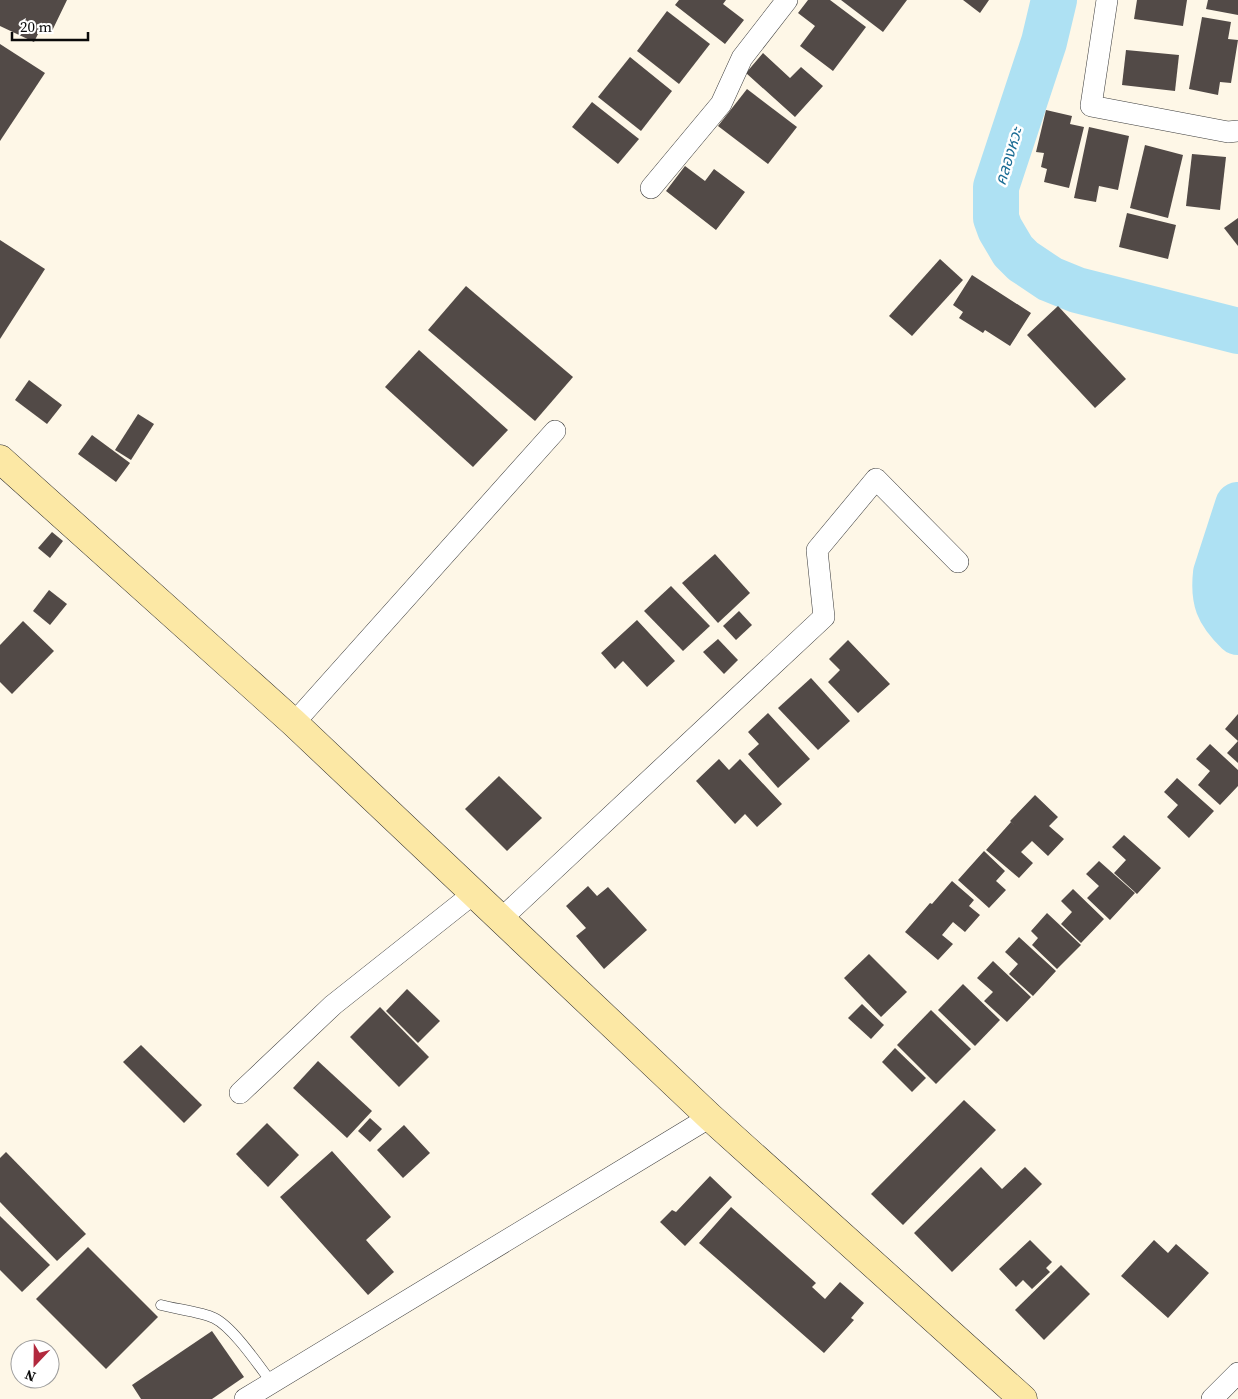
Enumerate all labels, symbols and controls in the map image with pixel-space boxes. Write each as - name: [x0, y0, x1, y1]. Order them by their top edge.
- scale bar: [12, 10, 89, 42]
- text: 20 m: [20, 16, 52, 37]
- water label: คลองหวะ: [989, 123, 1028, 188]
- north arrow: [10, 1339, 60, 1389]
- text: N: [22, 1365, 39, 1387]

